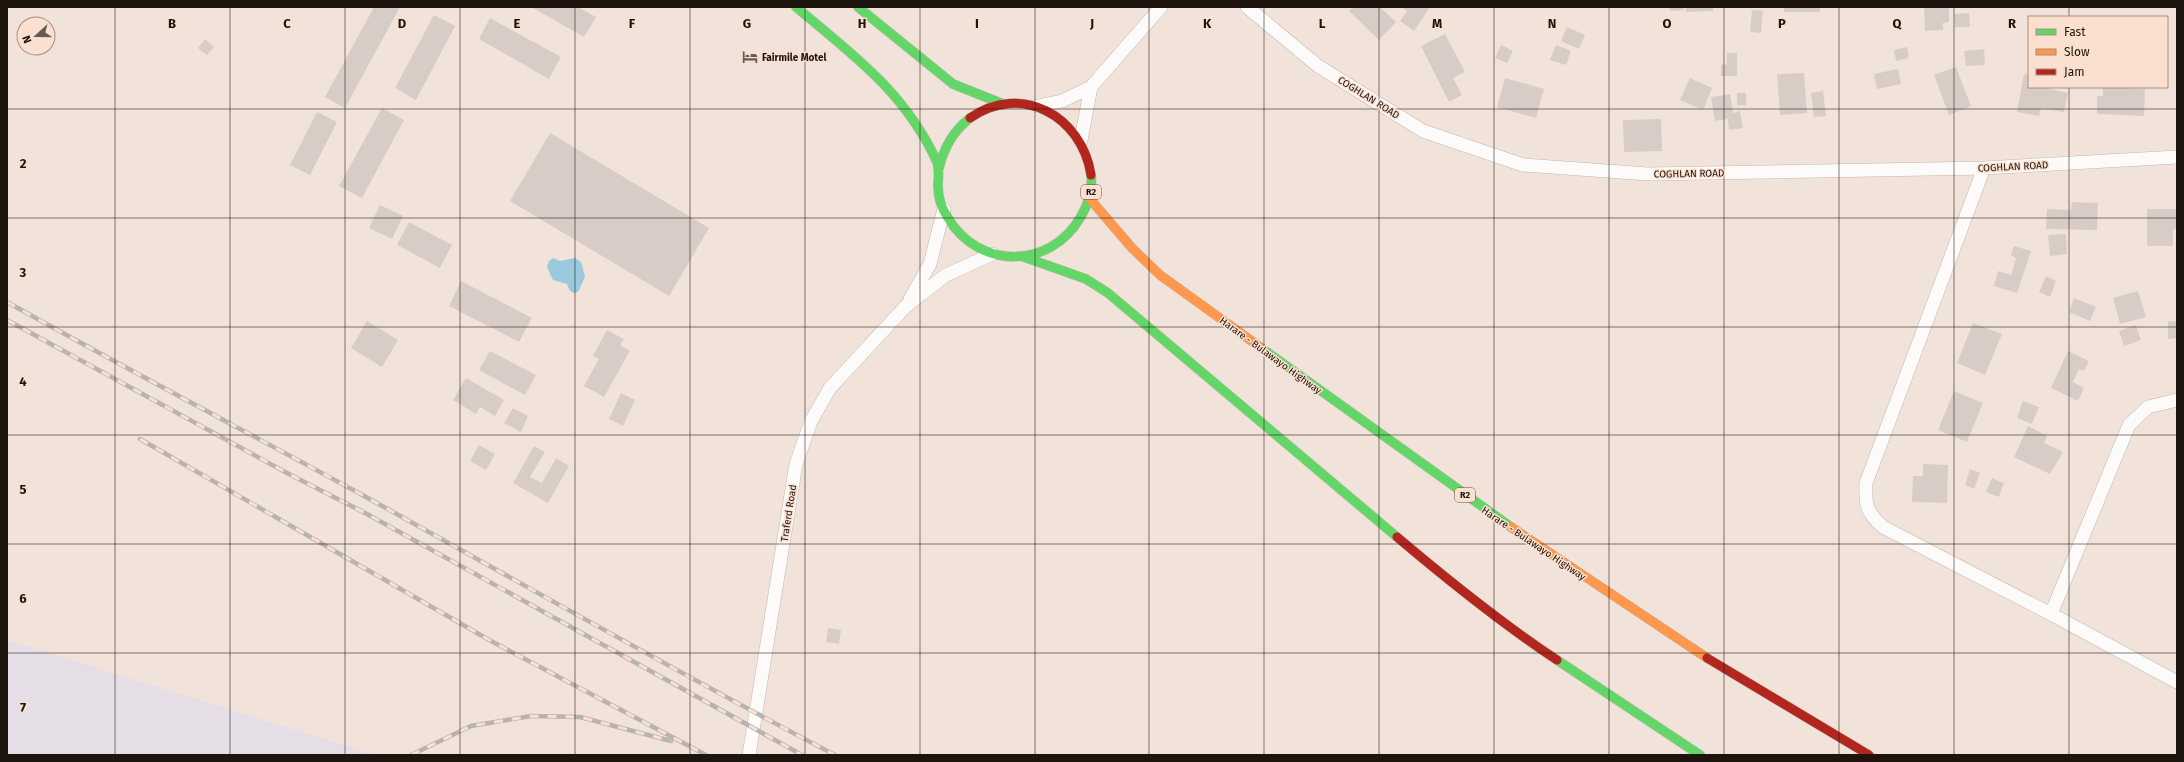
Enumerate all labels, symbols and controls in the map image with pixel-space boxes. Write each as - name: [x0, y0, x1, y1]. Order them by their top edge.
- north arrow: [16, 16, 56, 56]
- text: B: [168, 16, 176, 31]
- text: C: [283, 16, 291, 31]
- text: D: [398, 16, 407, 31]
- text: E: [514, 16, 521, 31]
- text: F: [629, 16, 636, 31]
- text: G: [743, 16, 751, 31]
- text: H: [858, 16, 866, 31]
- text: I: [975, 16, 979, 31]
- text: J: [1089, 16, 1094, 31]
- text: K: [1203, 16, 1212, 31]
- text: L: [1319, 16, 1326, 31]
- text: M: [1432, 16, 1442, 31]
- text: N: [1548, 16, 1556, 31]
- text: O: [1663, 16, 1672, 31]
- text: P: [1778, 16, 1786, 31]
- text: Q: [1893, 16, 1903, 31]
- text: R: [2008, 16, 2017, 31]
- legend: [2028, 16, 2168, 88]
- text: Fast: [2064, 25, 2086, 39]
- text: N: [20, 34, 35, 45]
- text: Slow: [2064, 45, 2090, 59]
- hotel icon: Fairmile Motel: [741, 48, 759, 66]
- place label: Fairmile Motel: [762, 52, 827, 64]
- text: Jam: [2064, 65, 2084, 79]
- street label: COGHLAN ROAD: [1335, 74, 1402, 122]
- text: 2: [20, 156, 27, 171]
- street label: COGHLAN ROAD: [1977, 159, 2049, 175]
- street label: COGHLAN ROAD: [1654, 167, 1724, 181]
- road number: R2: [1081, 185, 1101, 199]
- text: 3: [19, 265, 27, 280]
- street label: Harare - Bulawayo Highway: [1217, 315, 1324, 397]
- text: 4: [19, 374, 27, 389]
- text: 5: [20, 482, 27, 497]
- street label: Traferd Road: [779, 484, 799, 543]
- road number: R2: [1455, 488, 1475, 502]
- street label: Harare - Bulawayo Highway: [1479, 504, 1588, 583]
- text: 6: [19, 591, 27, 606]
- text: 7: [20, 700, 26, 715]

